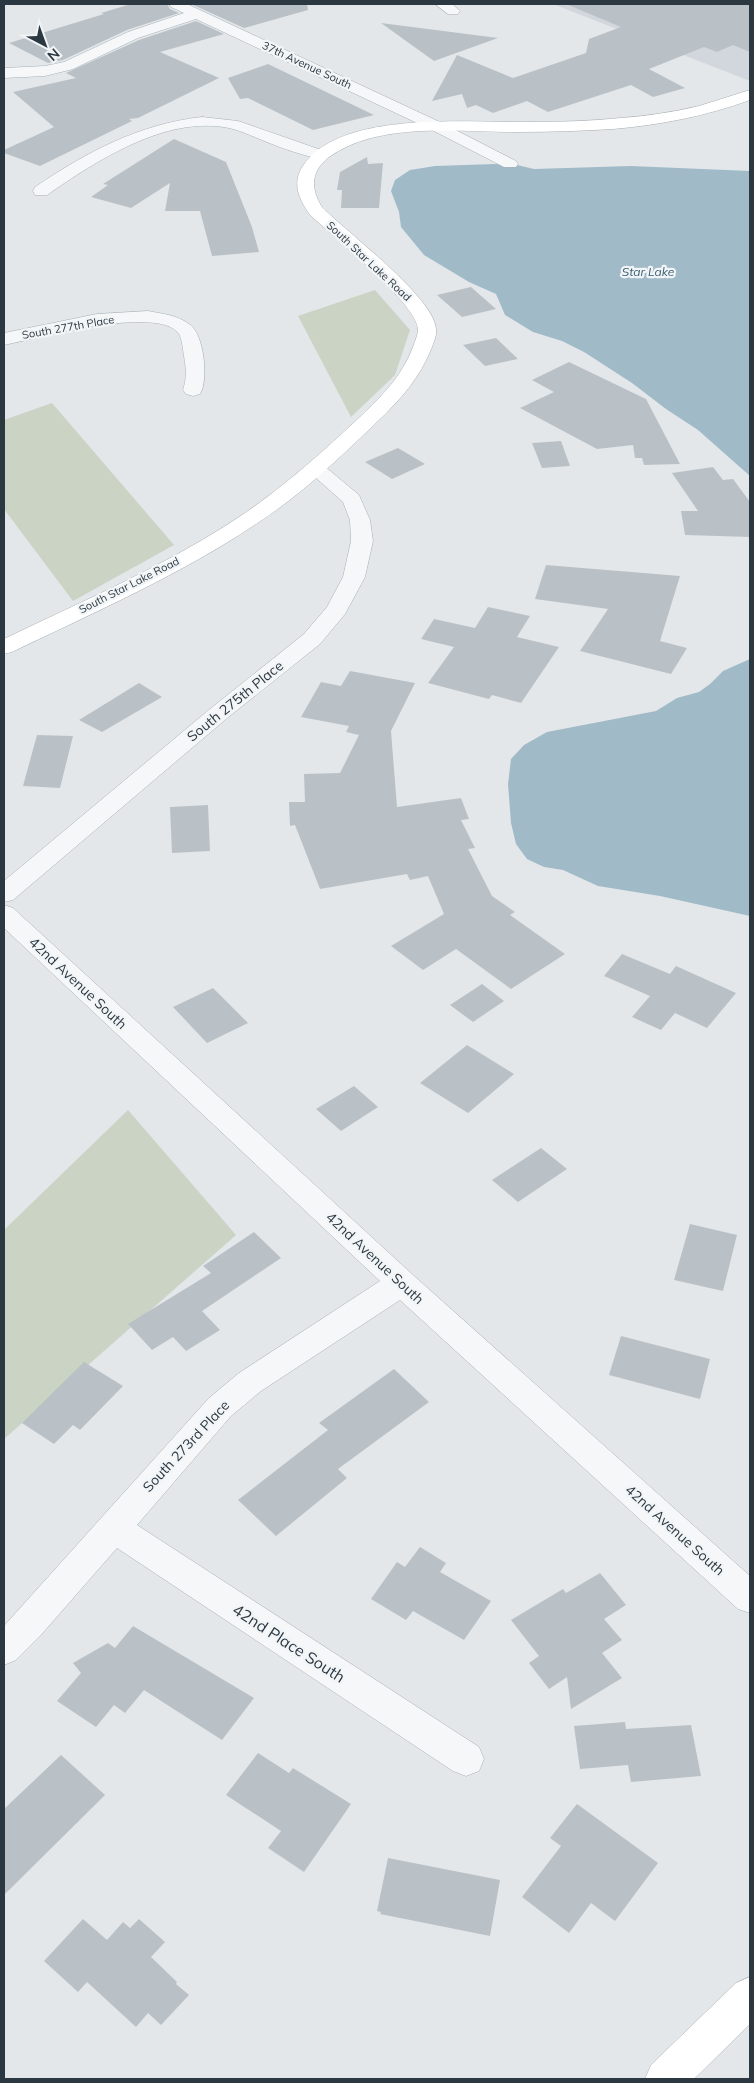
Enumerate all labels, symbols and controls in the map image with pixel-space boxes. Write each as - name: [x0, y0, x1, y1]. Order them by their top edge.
- north arrow: [20, 20, 70, 70]
- street label: 37th Avenue South: [260, 38, 354, 92]
- text: N: [44, 45, 63, 65]
- street label: South Star Lake Road: [324, 218, 414, 304]
- water label: Star Lake: [622, 264, 675, 279]
- street label: South 277th Place: [21, 312, 115, 342]
- street label: South Star Lake Road: [76, 554, 182, 616]
- street label: South 275th Place: [183, 657, 287, 745]
- street label: 42nd Avenue South: [25, 933, 131, 1033]
- street label: 42nd Avenue South: [322, 1208, 428, 1308]
- street label: South 273rd Place: [139, 1396, 233, 1496]
- street label: 42nd Avenue South: [622, 1481, 728, 1579]
- street label: 42nd Place South: [229, 1599, 349, 1687]

